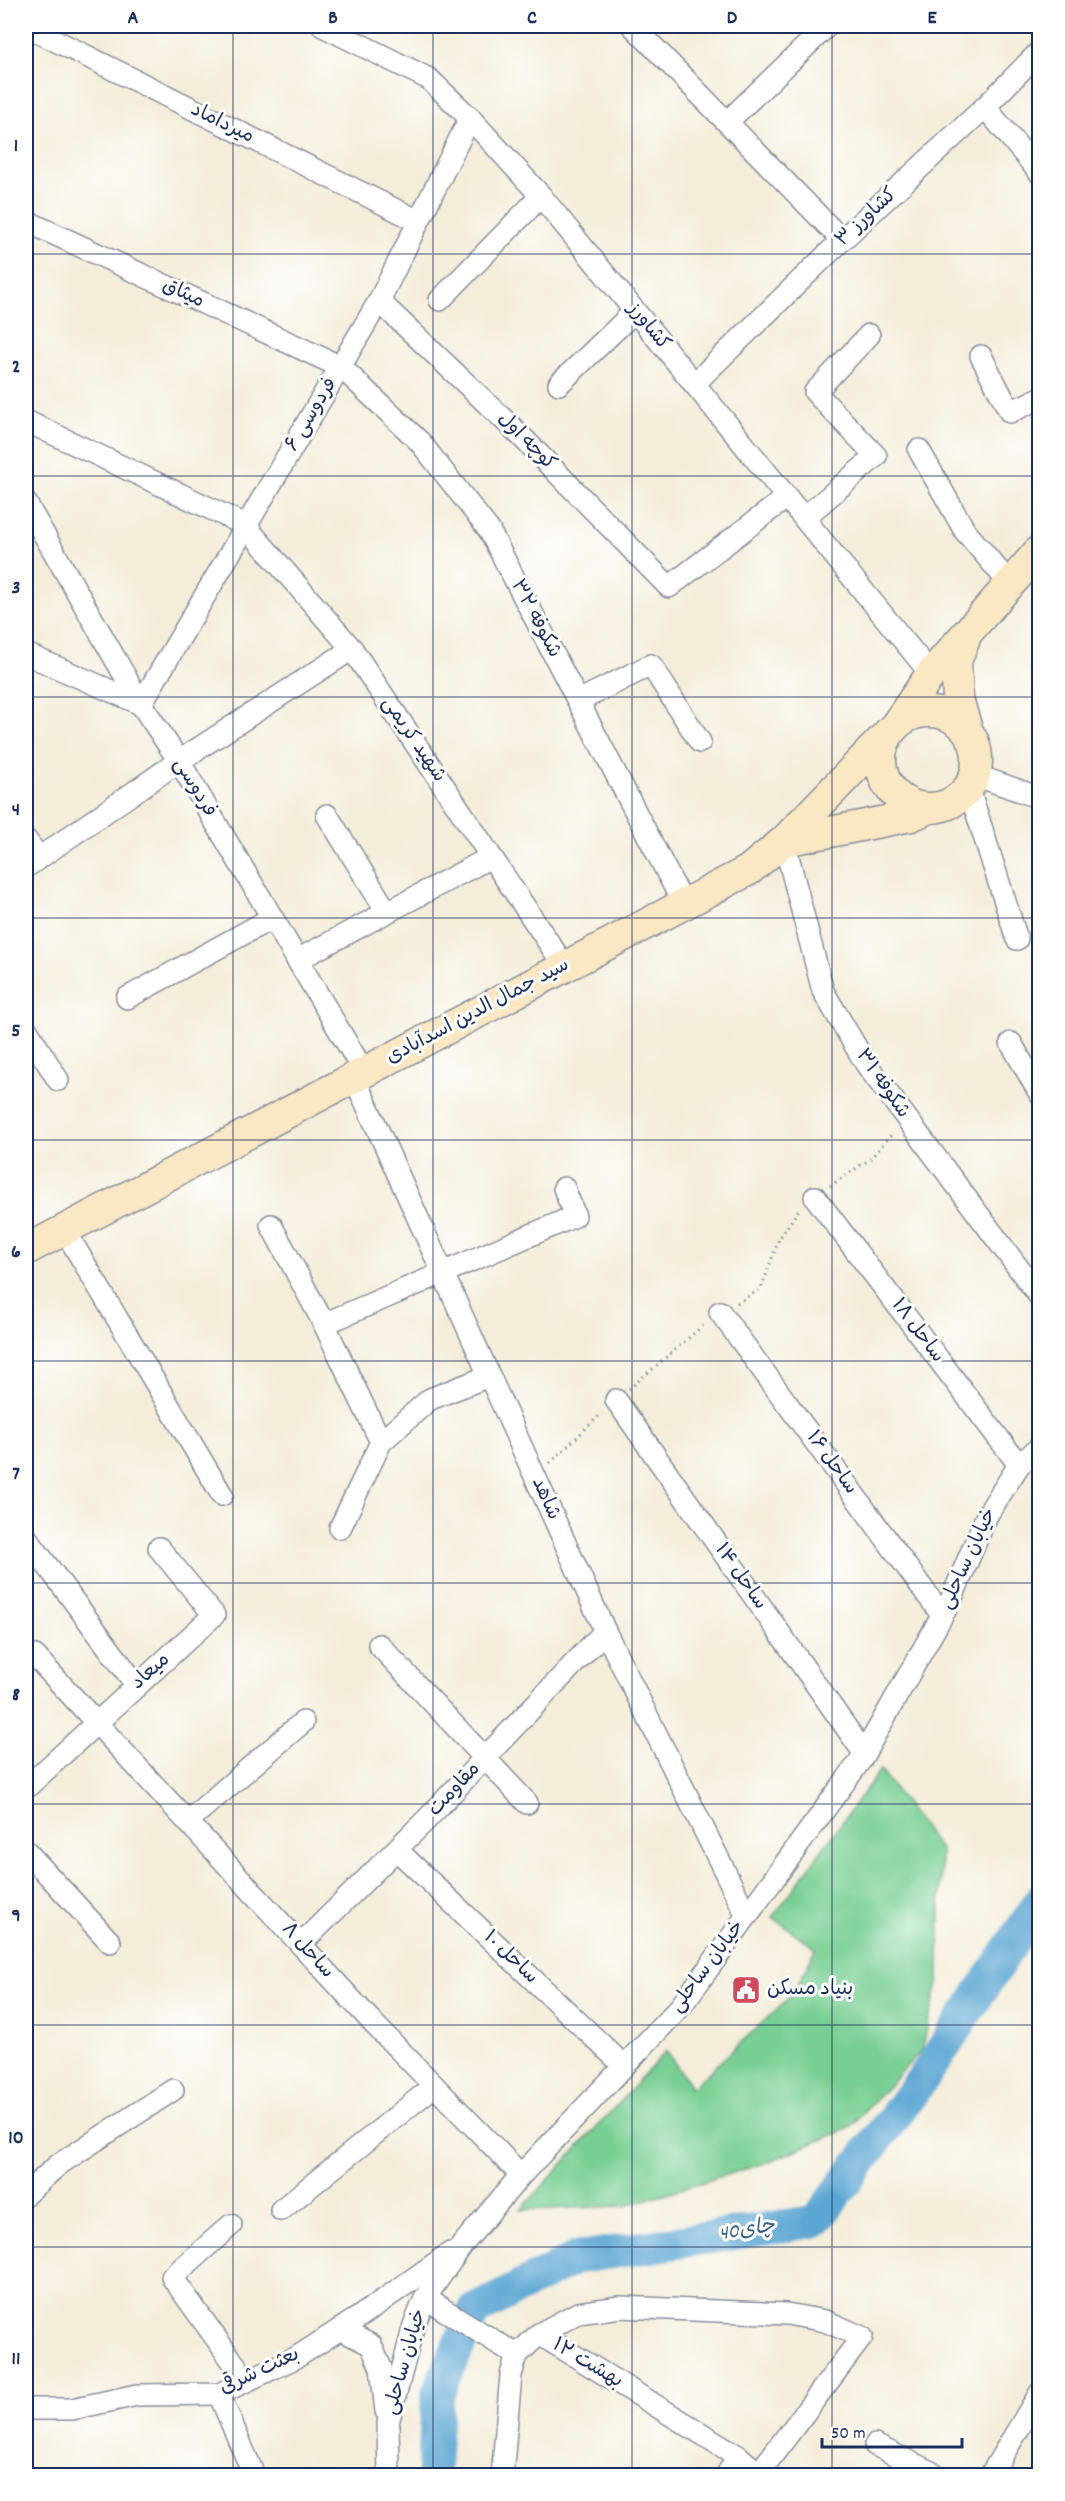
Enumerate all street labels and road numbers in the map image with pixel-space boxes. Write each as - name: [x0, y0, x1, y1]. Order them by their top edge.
- street label: میرداماد: [185, 97, 259, 151]
- street label: کشاورز ۳: [830, 182, 904, 254]
- street label: میثاق: [157, 272, 209, 316]
- street label: کشاورز: [619, 295, 676, 357]
- street label: فردوسی ۶: [279, 373, 345, 457]
- street label: کوچه اول: [490, 406, 562, 478]
- street label: شکوفه ۳۲: [503, 575, 567, 663]
- street label: شهید کریمی: [374, 692, 452, 788]
- street label: فردوسی: [165, 753, 223, 823]
- street label: سید جمال الدین اسدآبادی: [381, 952, 575, 1072]
- street label: شکوفه ۳۱: [848, 1044, 916, 1124]
- street label: ساحل ۱۸: [883, 1293, 951, 1369]
- street label: ساحل ۱۶: [798, 1425, 864, 1501]
- street label: شاهد: [523, 1473, 567, 1525]
- street label: خیابان ساحلی: [933, 1504, 1005, 1614]
- street label: ساحل ۱۴: [707, 1538, 773, 1616]
- street label: میعاد: [125, 1647, 177, 1697]
- street label: مقاومت: [422, 1756, 488, 1824]
- street label: خیابان ساحلی: [664, 1915, 752, 2019]
- street label: ساحل ۸: [274, 1917, 340, 1985]
- street label: ساحل ۱۰: [476, 1925, 544, 1991]
- street label: خیابان ساحلی: [378, 2306, 434, 2418]
- street label: بهشت ۱۲: [546, 2332, 628, 2396]
- street label: بعثت شرقی: [215, 2339, 305, 2403]

